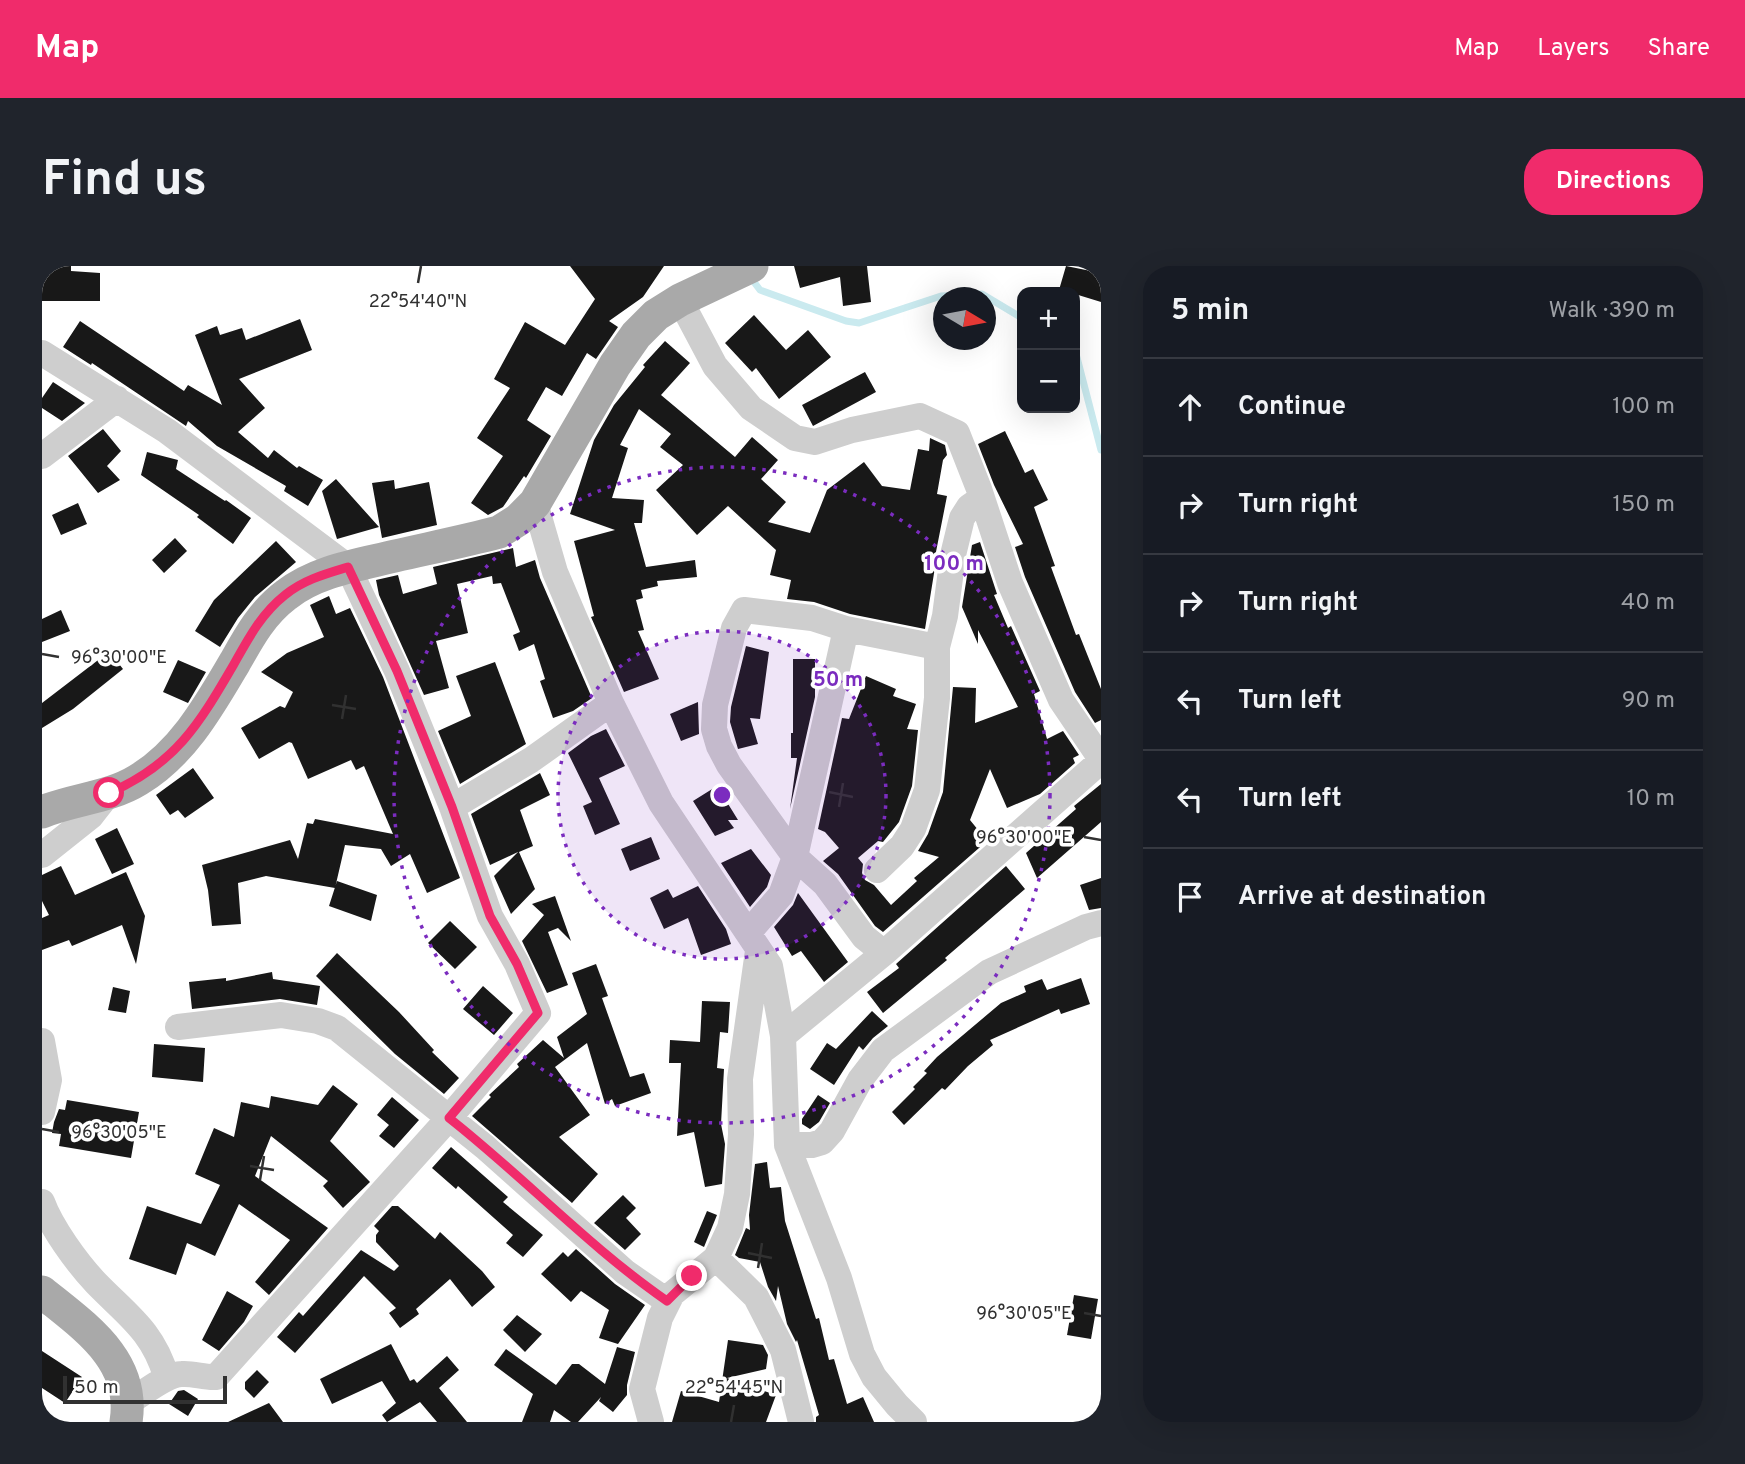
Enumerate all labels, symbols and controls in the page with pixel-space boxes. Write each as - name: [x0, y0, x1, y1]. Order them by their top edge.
- text: Map: [35, 28, 99, 70]
- text: Map: [1454, 34, 1499, 64]
- text: Layers: [1537, 34, 1609, 64]
- text: Share: [1647, 34, 1710, 64]
- button: Directions: [1524, 149, 1703, 215]
- text: Find us: [42, 151, 207, 213]
- north arrow: [933, 287, 996, 350]
- map controls: [1017, 287, 1080, 413]
- button: +: [1017, 287, 1080, 350]
- text: 22°54'40"N: [369, 291, 467, 314]
- text: 5 min: [1171, 293, 1249, 330]
- text: Walk · 390 m: [1549, 297, 1675, 326]
- button: −: [1017, 350, 1080, 413]
- icon: ahead: [1171, 388, 1209, 426]
- text: Continue: [1238, 391, 1346, 424]
- text: 100 m: [1612, 393, 1675, 422]
- icon: right: [1171, 486, 1209, 524]
- text: Turn right: [1238, 489, 1358, 522]
- text: 150 m: [1613, 491, 1675, 520]
- text: 100 m: [924, 551, 984, 578]
- icon: right: [1171, 584, 1209, 622]
- text: Turn right: [1238, 587, 1358, 620]
- text: 40 m: [1621, 589, 1675, 618]
- text: 96°30'00"E: [71, 647, 167, 670]
- text: 50 m: [813, 667, 863, 694]
- icon: left: [1171, 682, 1209, 720]
- text: Turn left: [1238, 685, 1342, 718]
- text: 90 m: [1622, 687, 1675, 716]
- route start: [93, 777, 124, 808]
- icon: left: [1171, 780, 1209, 818]
- centre of rings: [710, 783, 734, 807]
- text: Turn left: [1238, 783, 1342, 816]
- text: 10 m: [1627, 785, 1675, 814]
- text: 96°30'00"E: [976, 827, 1072, 850]
- icon: arrive: [1171, 878, 1209, 916]
- text: Arrive at destination: [1238, 881, 1486, 914]
- text: 96°30'05"E: [71, 1122, 167, 1145]
- route end: [676, 1260, 707, 1291]
- text: 96°30'05"E: [976, 1303, 1072, 1326]
- scale bar: [63, 1373, 228, 1405]
- text: 50 m: [74, 1376, 119, 1400]
- text: 22°54'45"N: [685, 1377, 783, 1400]

